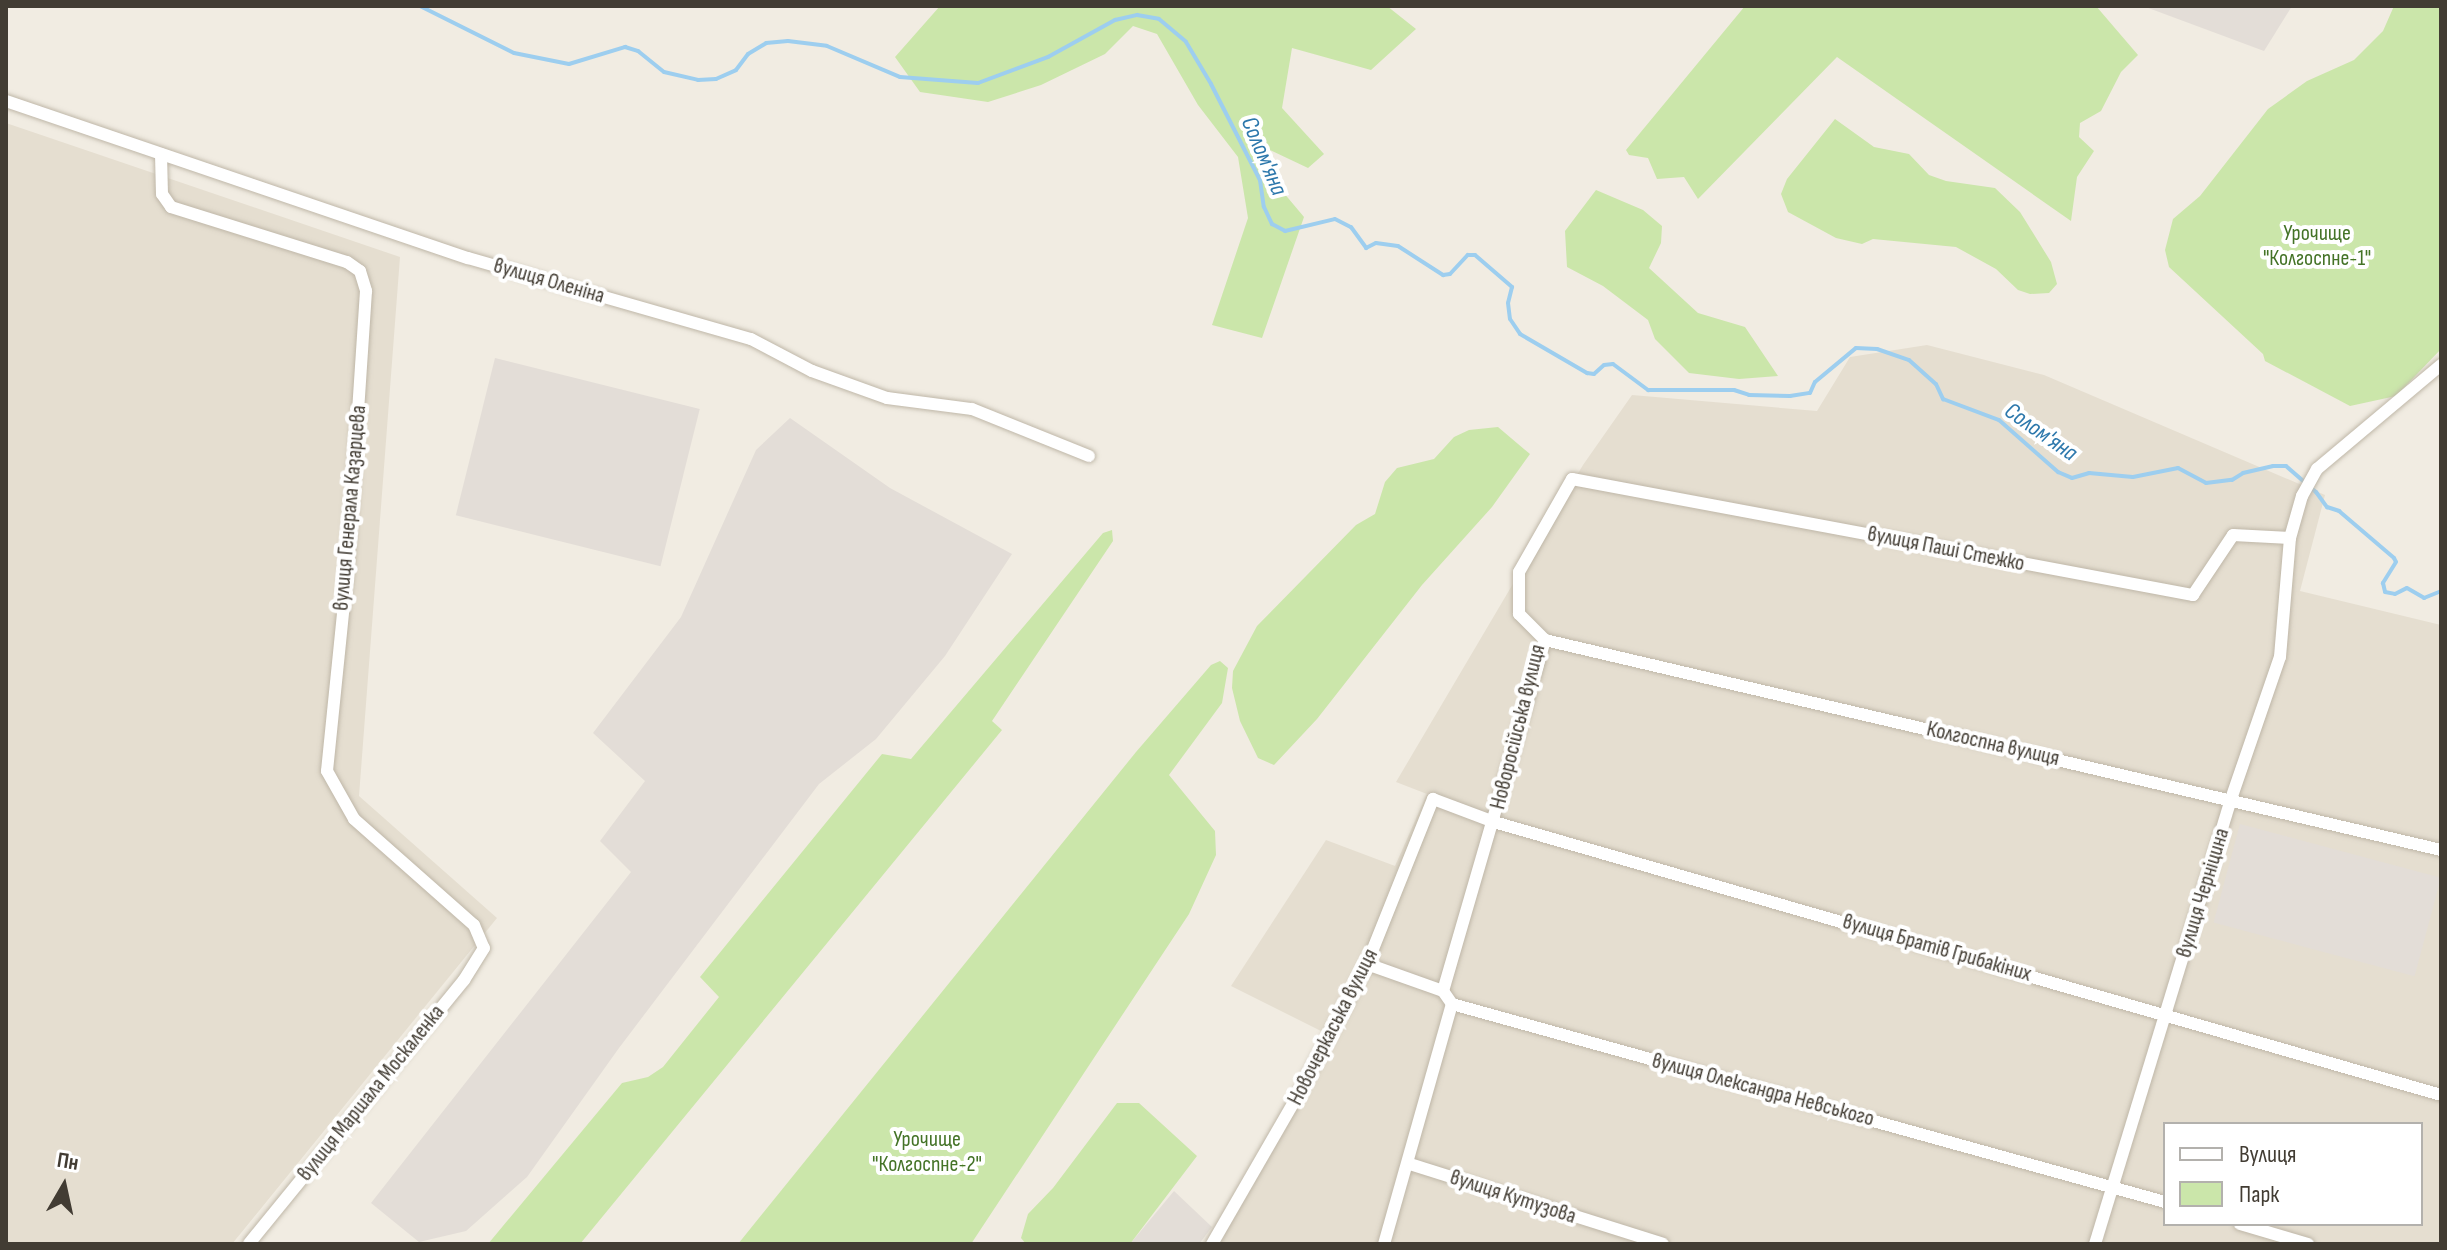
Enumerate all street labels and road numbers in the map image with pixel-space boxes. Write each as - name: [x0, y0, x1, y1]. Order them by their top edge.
- street label: вулиця Оленіна: [490, 253, 608, 309]
- street label: вулиця Генерала Казарцева: [328, 404, 372, 612]
- street label: вулиця Паші Стежко: [1865, 521, 2027, 577]
- street label: Новоросійська вулиця: [1485, 642, 1551, 812]
- street label: Колгоспна вулиця: [1924, 716, 2062, 772]
- street label: вулиця Черніцина: [2171, 825, 2235, 961]
- street label: вулиця Братів Грибакіних: [1840, 908, 2034, 988]
- street label: Новочеркаська вулиця: [1282, 944, 1384, 1110]
- street label: вулиця Маршала Москаленка: [292, 1000, 450, 1186]
- street label: вулиця Олександра Невського: [1649, 1048, 1877, 1132]
- street label: вулиця Кутузова: [1447, 1164, 1579, 1230]

